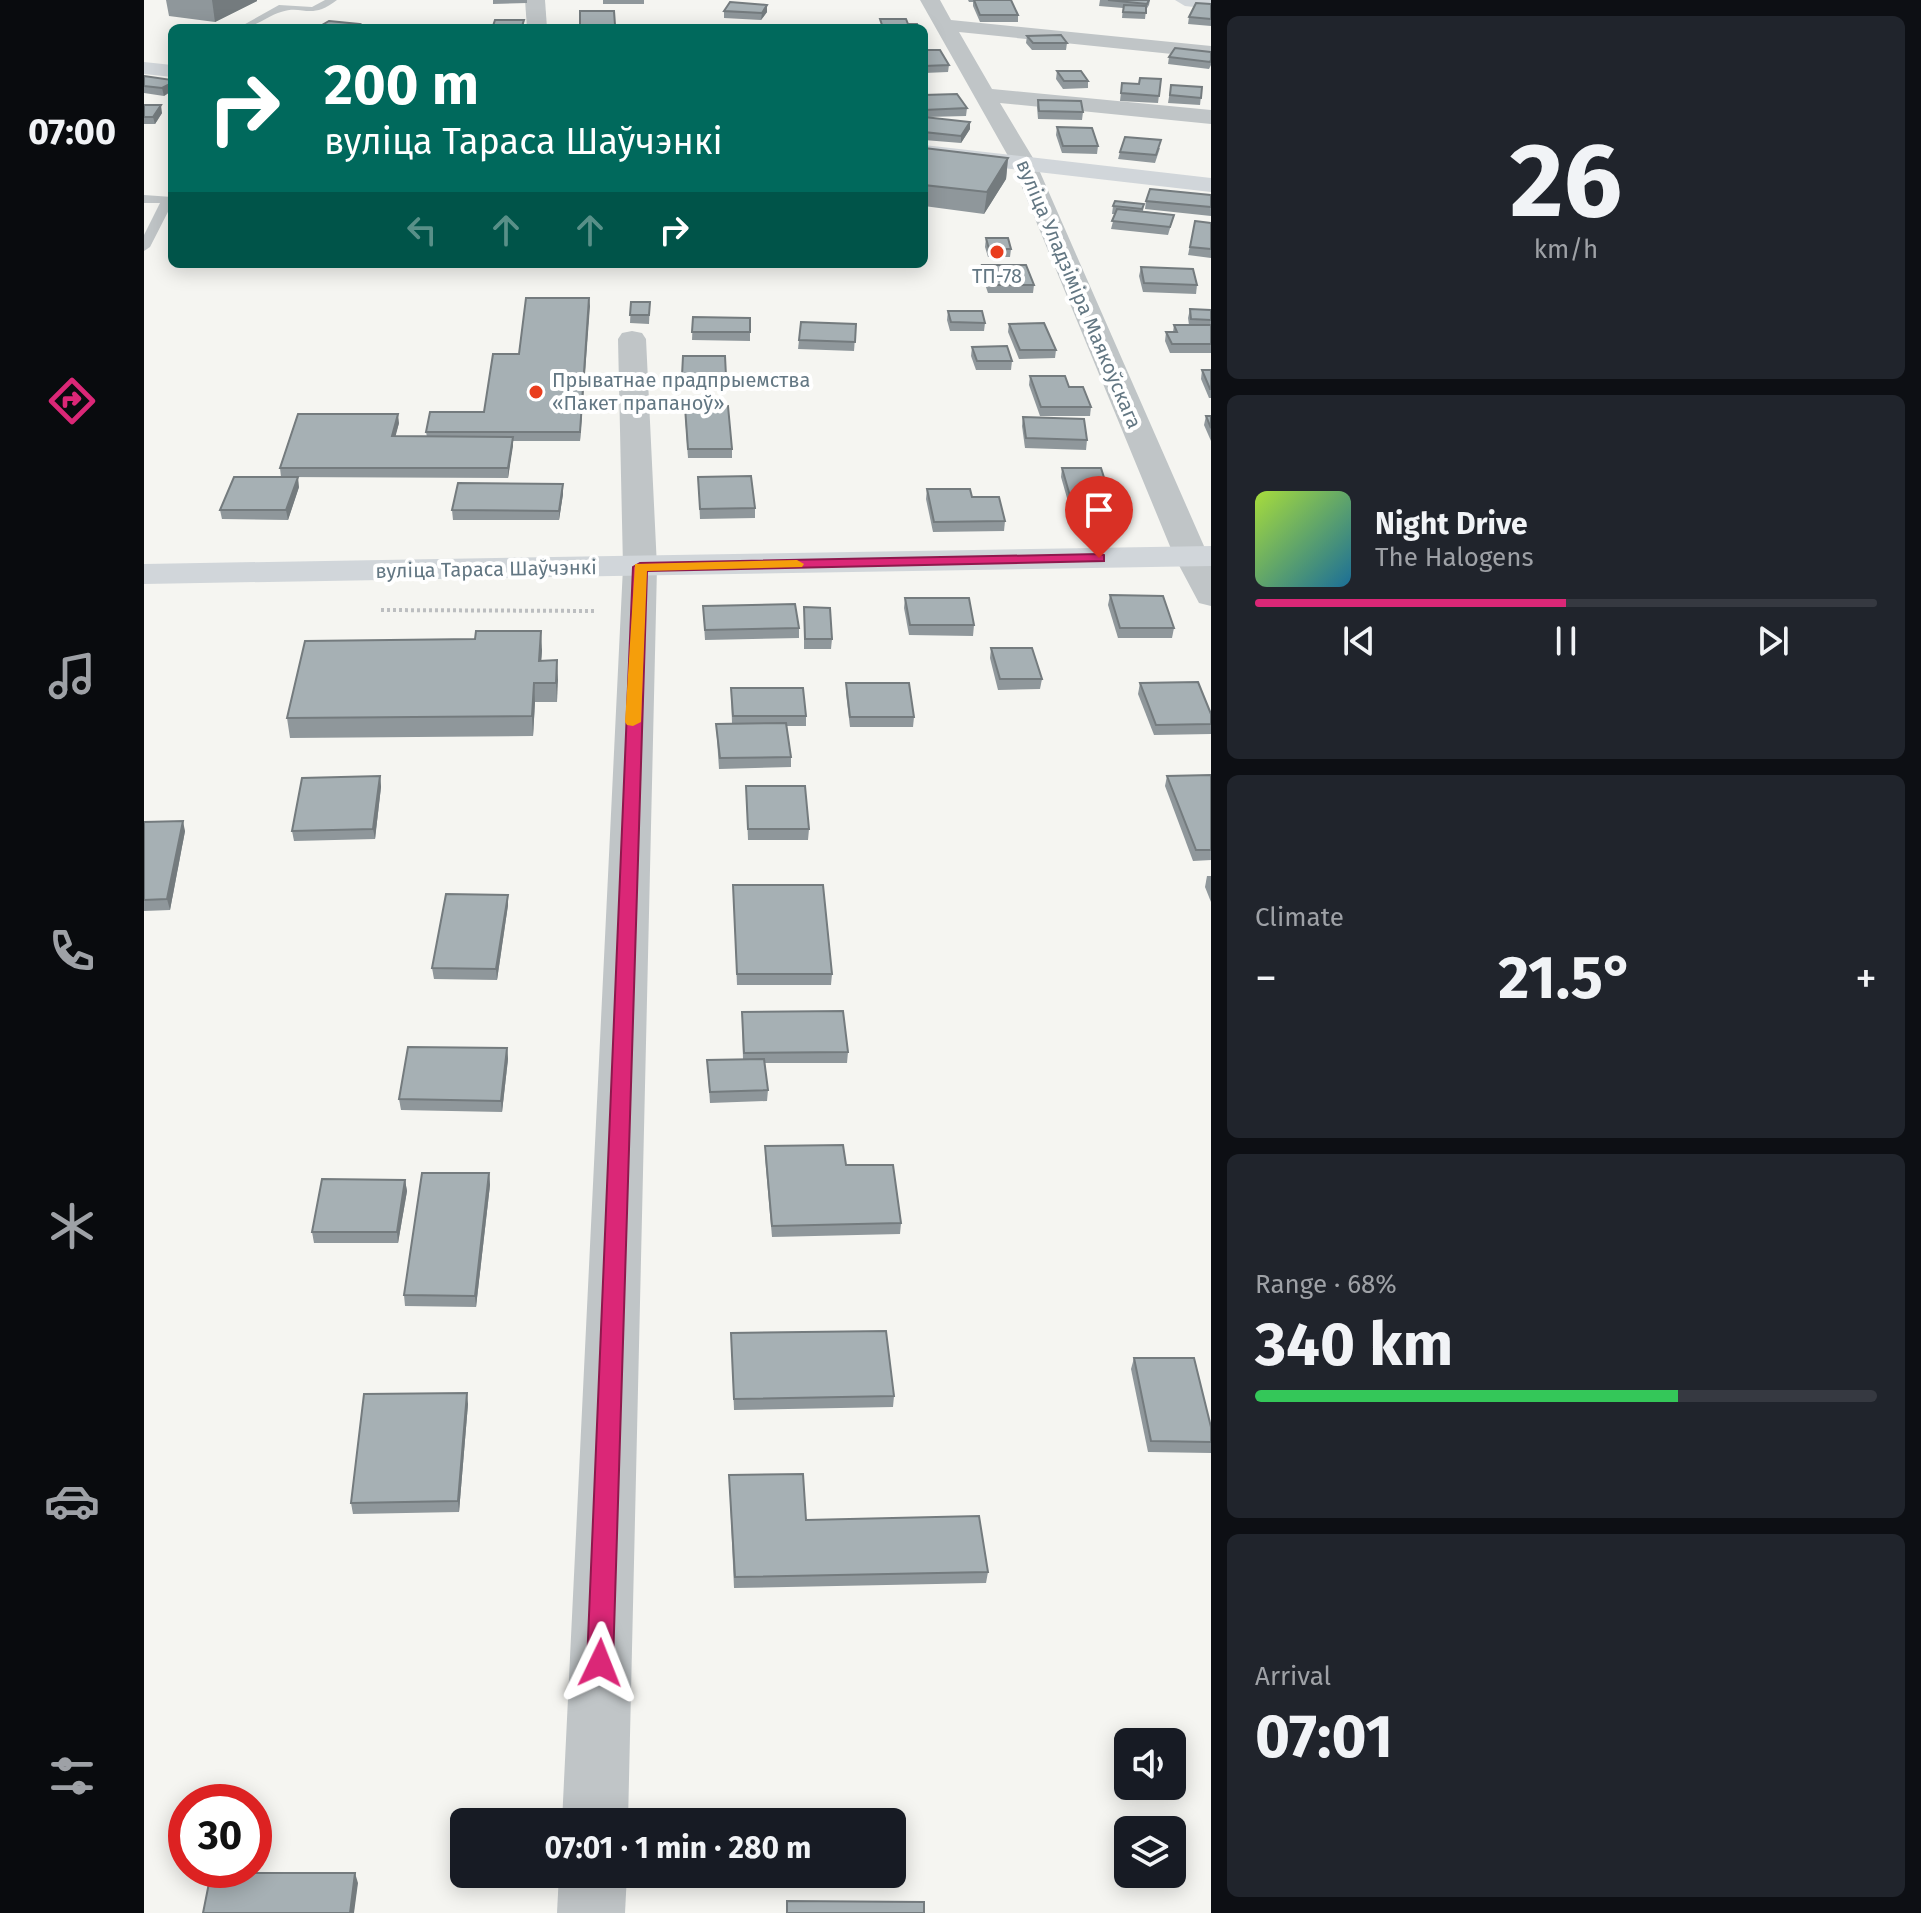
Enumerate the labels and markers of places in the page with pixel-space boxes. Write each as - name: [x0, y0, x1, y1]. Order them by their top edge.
- marker: ТП-78: [988, 243, 1006, 261]
- place label: ТП-78: [972, 264, 1022, 288]
- place label: Прыватнае прадпрыемства «Пакет прапаноў»: [552, 368, 810, 415]
- marker: Прыватнае прадпрыемства «Пакет прапаноў»: [527, 383, 545, 401]
- pin: [1065, 476, 1133, 558]

